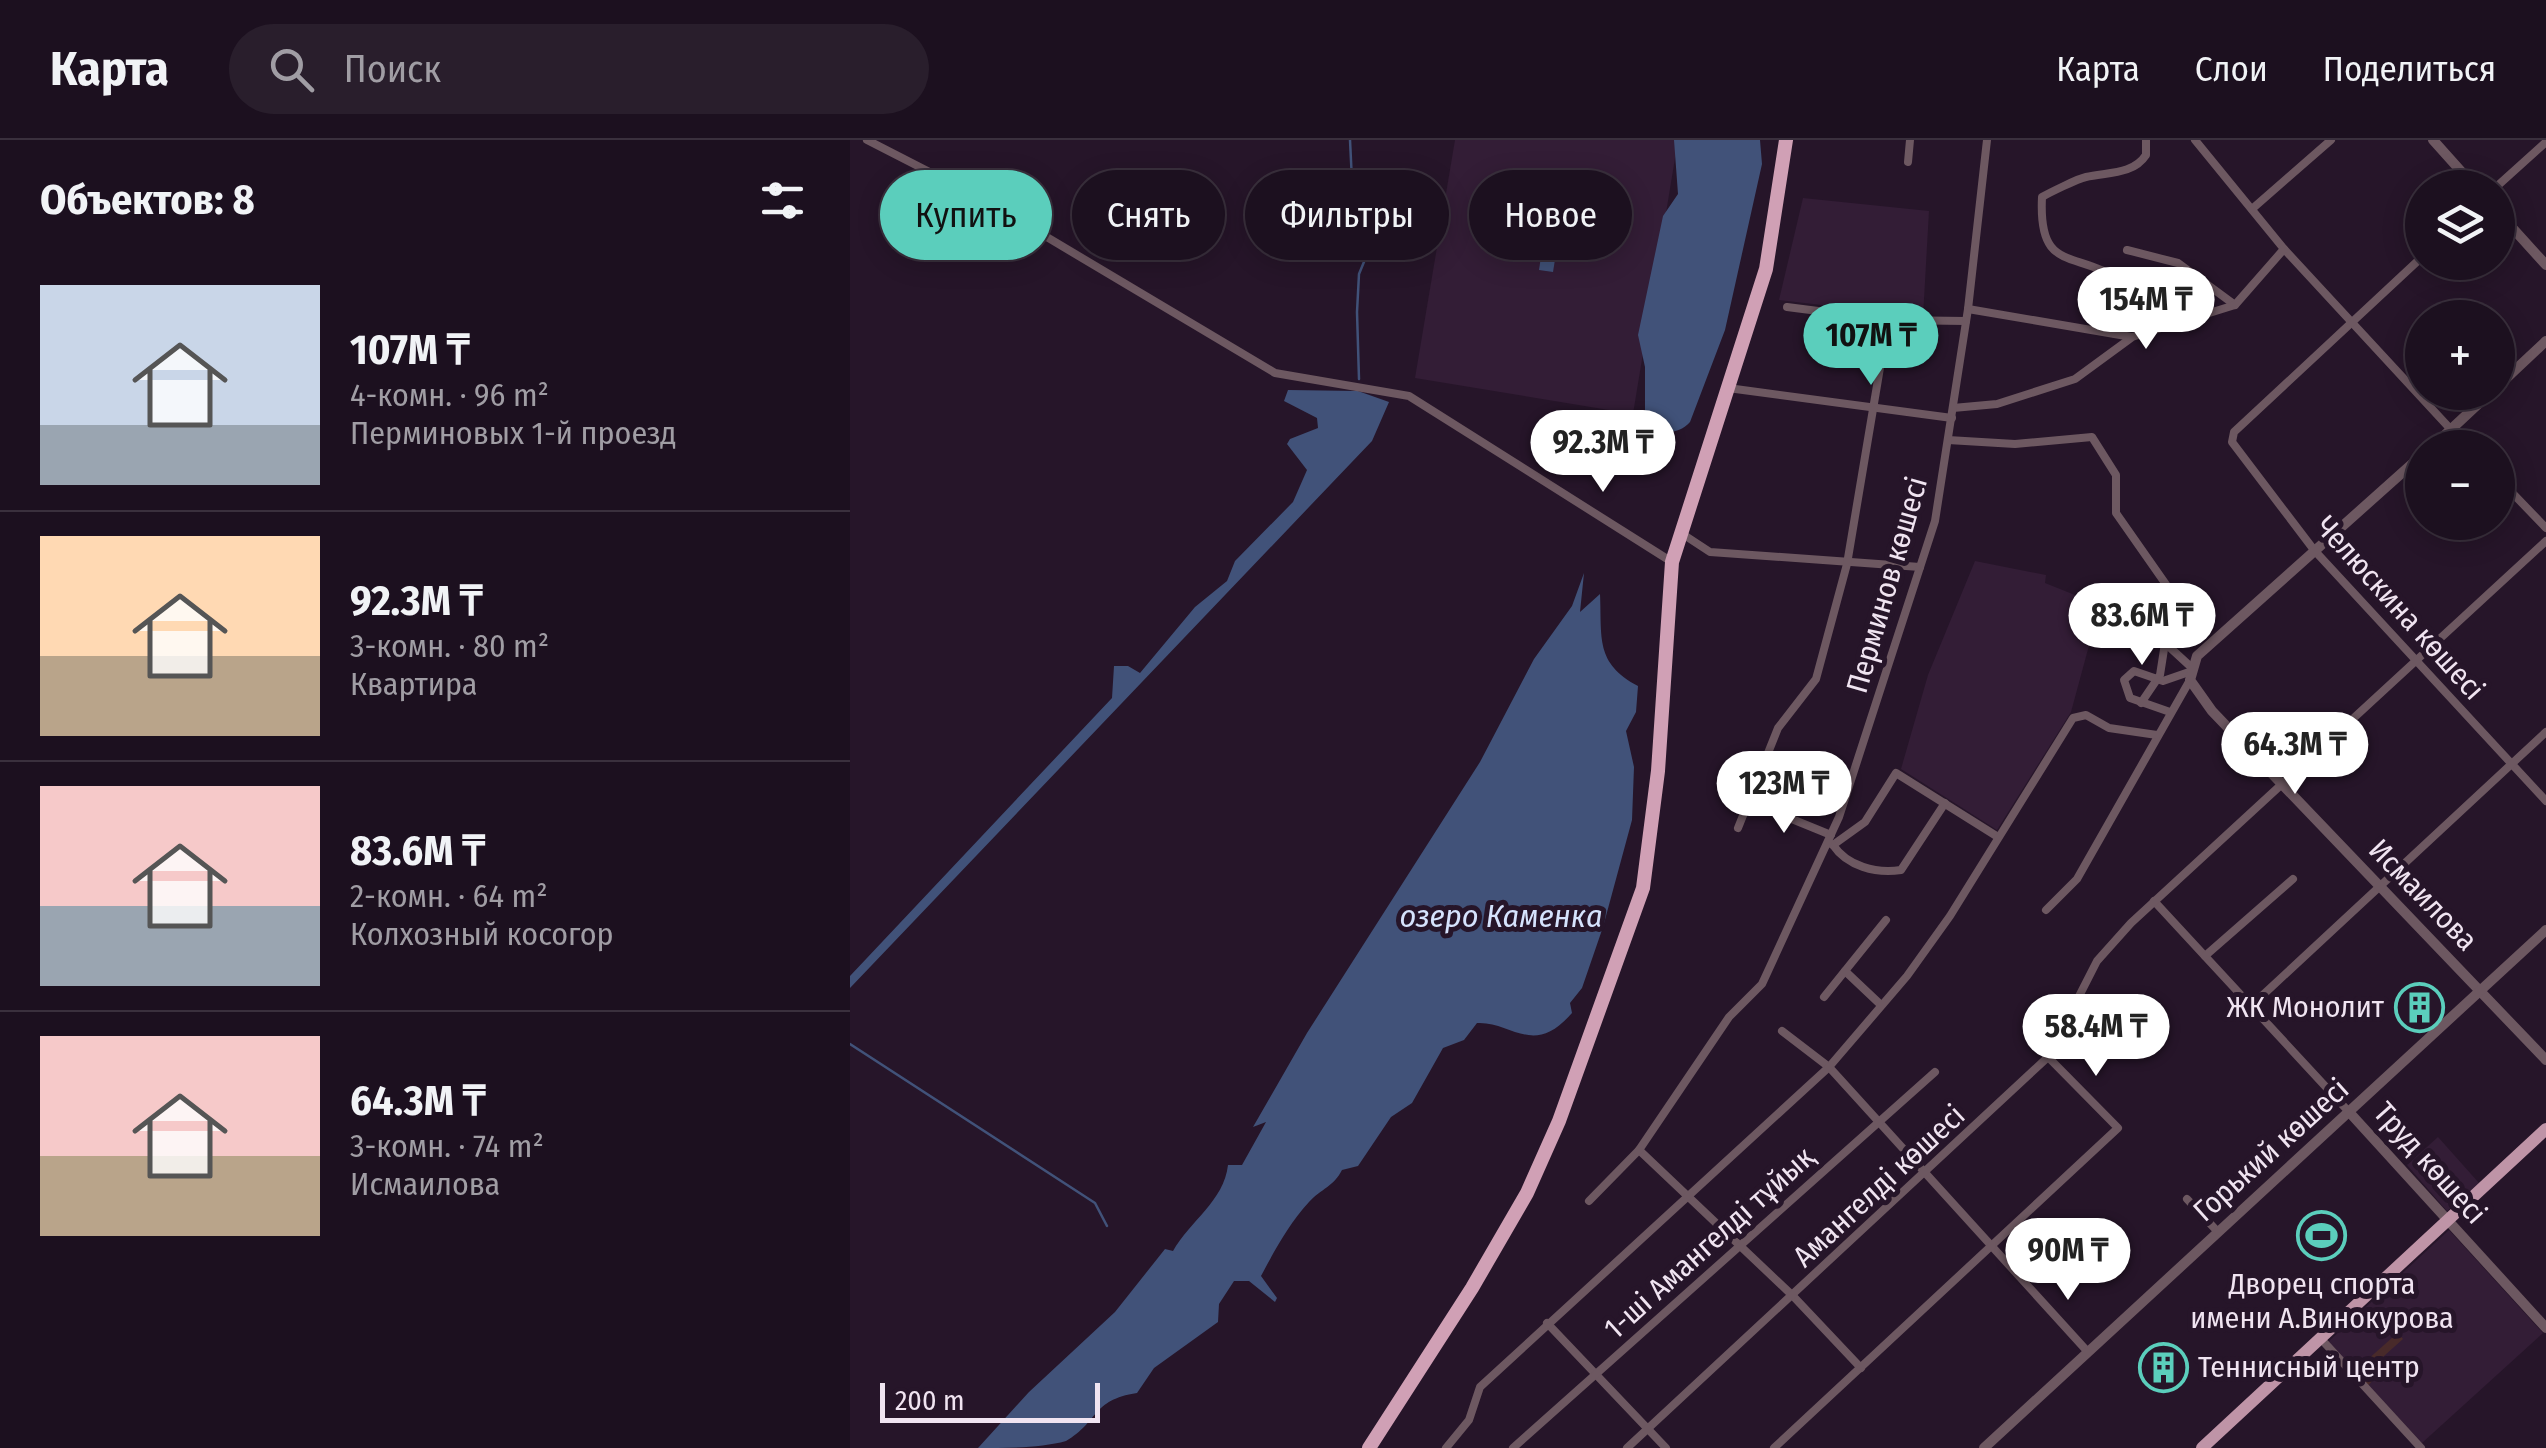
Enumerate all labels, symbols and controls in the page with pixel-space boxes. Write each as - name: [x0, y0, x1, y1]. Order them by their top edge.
- search box: [229, 24, 929, 114]
- text: Карта: [50, 40, 169, 98]
- icon: search: [264, 42, 319, 97]
- text: Поиск: [344, 46, 441, 92]
- text: Карта: [2056, 48, 2140, 90]
- text: Слои: [2195, 48, 2268, 90]
- text: Поделиться: [2323, 48, 2496, 90]
- chip: Купить: [880, 170, 1052, 260]
- chip: Снять: [1072, 170, 1225, 260]
- chip: Фильтры: [1245, 170, 1449, 260]
- chip: Новое: [1469, 170, 1632, 260]
- map controls: [2405, 170, 2515, 540]
- button: layers: [2405, 170, 2515, 280]
- icon: filters: [755, 173, 810, 228]
- text: Объектов: 8: [40, 175, 255, 225]
- pin: 154M ₸: [2065, 267, 2227, 352]
- text: 154M ₸: [2100, 280, 2192, 318]
- button: +: [2405, 300, 2515, 410]
- pin: 107M ₸: [1790, 303, 1952, 388]
- text: 107M ₸: [1825, 316, 1917, 354]
- icon: home: [120, 325, 240, 445]
- text: 107M ₸: [350, 325, 470, 375]
- text: 4-комн. · 96 m²: [350, 376, 549, 414]
- pin: 92.3M ₸: [1511, 410, 1695, 495]
- text: Перминовых 1-й проезд: [350, 414, 676, 452]
- text: 92.3M ₸: [1552, 423, 1654, 461]
- button: −: [2405, 430, 2515, 540]
- street label: Перминов көшесі: [1839, 473, 1935, 697]
- street label: Челюскина көшесі: [2308, 509, 2492, 707]
- icon: home: [120, 576, 240, 696]
- text: 92.3M ₸: [350, 576, 483, 626]
- pin: 83.6M ₸: [2050, 583, 2234, 668]
- text: 83.6M ₸: [2091, 596, 2193, 634]
- text: 3-комн. · 80 m²: [350, 627, 549, 665]
- text: Квартира: [350, 665, 477, 703]
- pin: 64.3M ₸: [2203, 712, 2387, 797]
- text: 64.3M ₸: [2243, 725, 2347, 763]
- pin: 123M ₸: [1703, 751, 1865, 836]
- text: 123M ₸: [1739, 764, 1829, 802]
- icon: home: [120, 826, 240, 946]
- text: 83.6M ₸: [350, 826, 485, 876]
- street label: Исмаилова: [2361, 832, 2485, 958]
- text: 2-комн. · 64 m²: [350, 877, 548, 915]
- water label: озеро Каменка: [1399, 897, 1603, 935]
- text: Колхозный косогор: [350, 915, 614, 953]
- building icon: ЖК Монолит: [2393, 981, 2445, 1033]
- place label: ЖК Монолит: [2226, 989, 2385, 1025]
- pin: 58.4M ₸: [2004, 994, 2188, 1079]
- text: 58.4M ₸: [2045, 1007, 2147, 1045]
- street label: Горький көшесі: [2186, 1071, 2356, 1229]
- icon: home: [120, 1076, 240, 1196]
- text: 64.3M ₸: [350, 1076, 486, 1126]
- street label: Труд көшесі: [2366, 1095, 2494, 1231]
- street label: Амангелді көшесі: [1786, 1097, 1972, 1275]
- text: 3-комн. · 74 m²: [350, 1127, 544, 1165]
- street label: 1-ші Амангелді тұйық: [1597, 1139, 1822, 1347]
- text: Исмаилова: [350, 1165, 500, 1203]
- sports icon: Дворец спорта имени А.Винокурова: [2296, 1209, 2348, 1261]
- pin: 90M ₸: [1998, 1218, 2138, 1303]
- text: 90M ₸: [2027, 1231, 2109, 1269]
- place label: Дворец спорта имени А.Винокурова: [2190, 1266, 2454, 1336]
- building icon: Теннисный центр: [2137, 1341, 2189, 1393]
- place label: Теннисный центр: [2198, 1349, 2420, 1385]
- scale bar: [880, 1378, 1100, 1422]
- text: 200 m: [895, 1384, 965, 1417]

